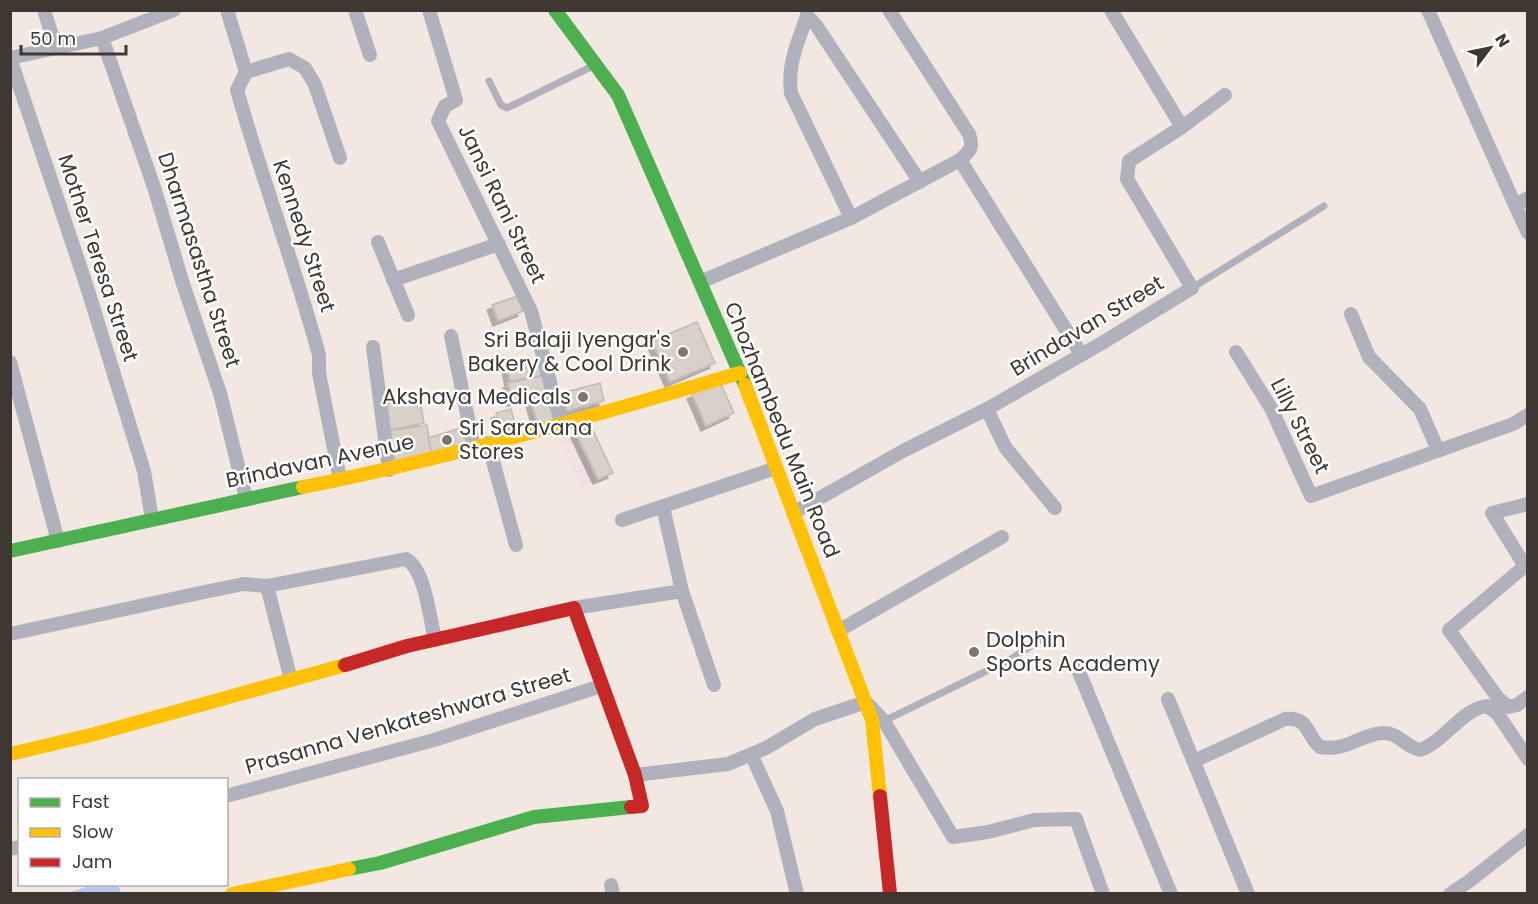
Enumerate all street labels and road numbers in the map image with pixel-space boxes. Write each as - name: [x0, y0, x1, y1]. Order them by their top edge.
- street label: Jansi Rani Street: [451, 120, 553, 288]
- street label: Dharmasastha Street: [151, 149, 248, 371]
- street label: Mother Teresa Street: [51, 150, 146, 365]
- street label: Kennedy Street: [266, 156, 343, 316]
- street label: Brindavan Street: [1005, 268, 1169, 383]
- street label: Chozhambedu Main Road: [718, 298, 847, 562]
- street label: Lilly Street: [1264, 373, 1337, 478]
- street label: Brindavan Avenue: [223, 426, 417, 495]
- street label: Prasanna Venkateshwara Street: [242, 660, 574, 781]

